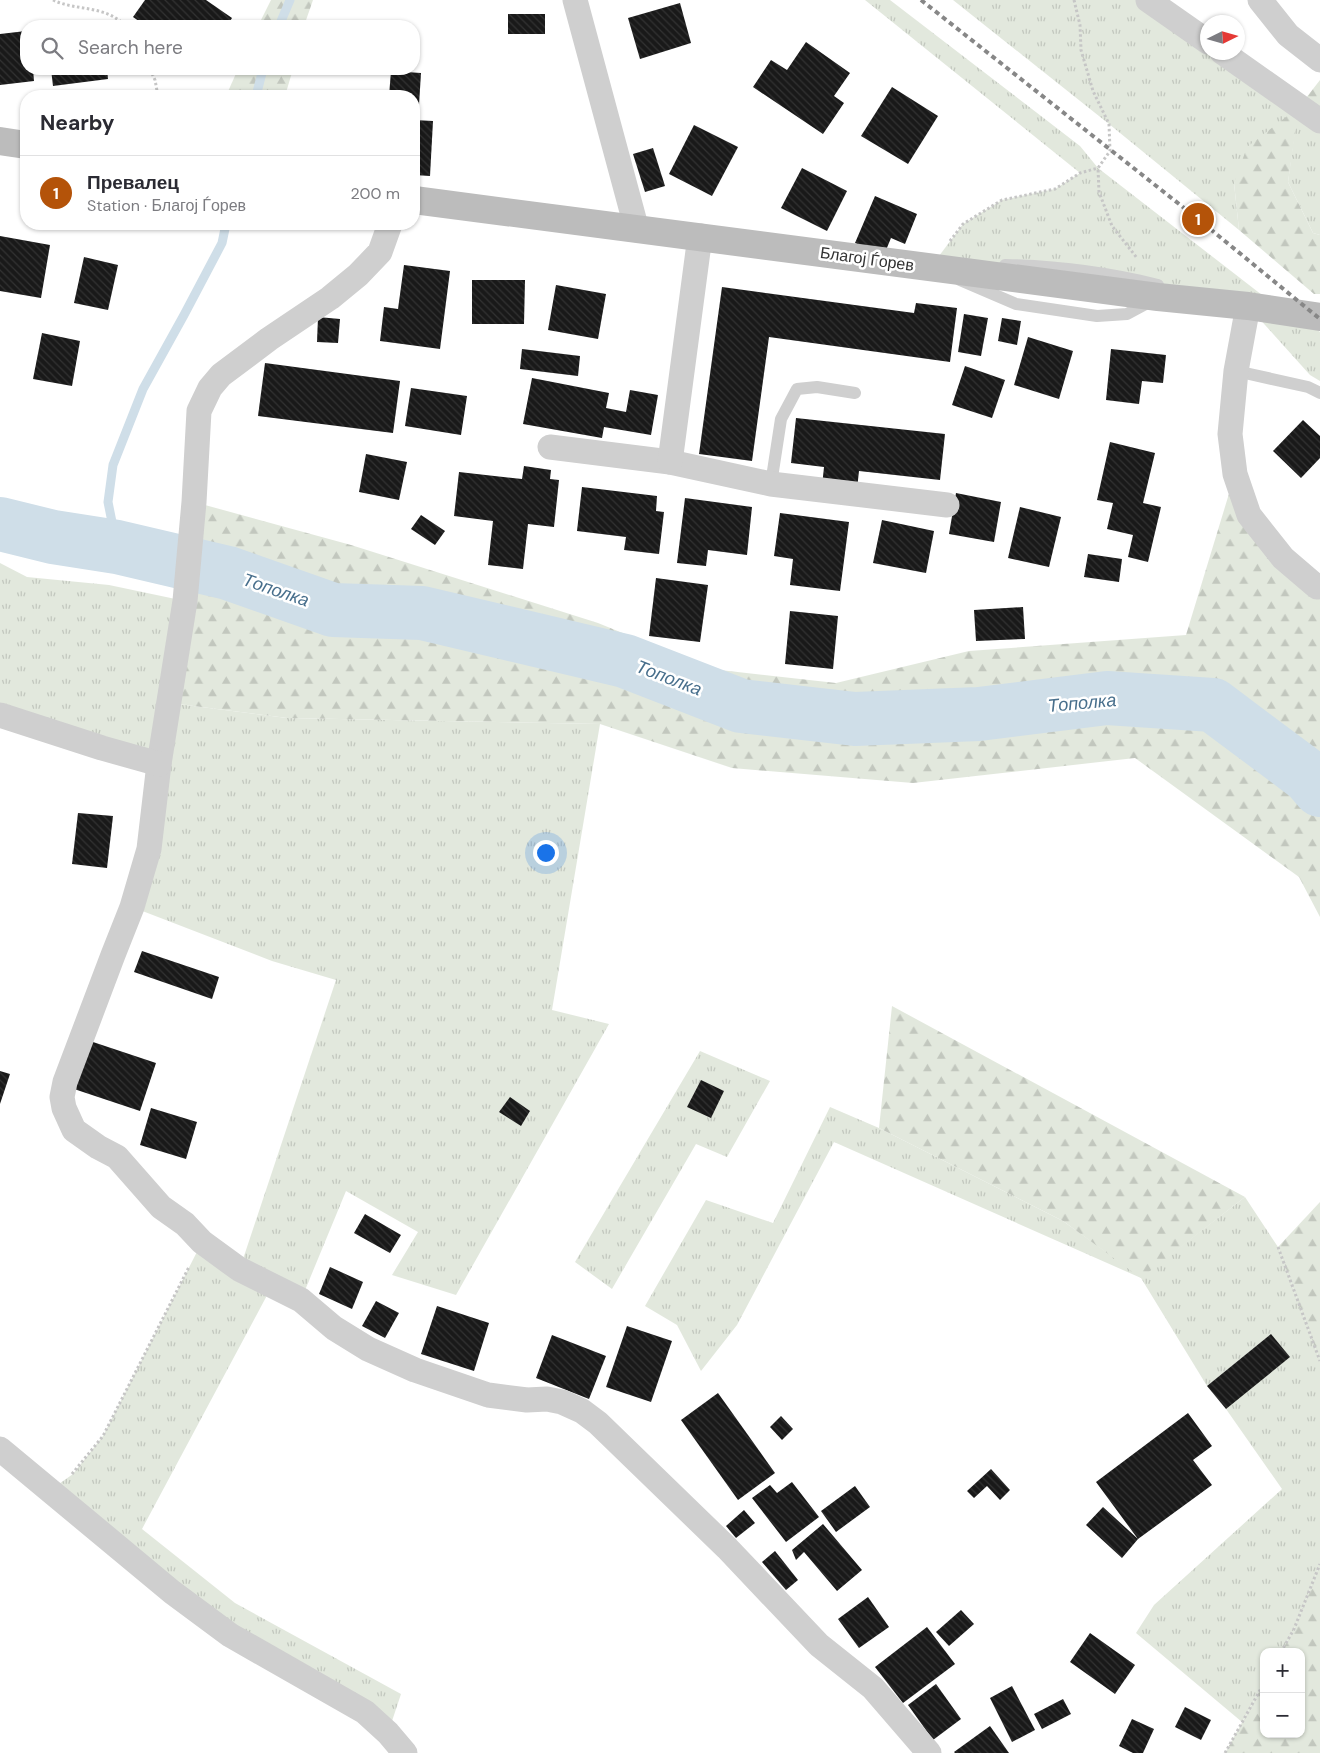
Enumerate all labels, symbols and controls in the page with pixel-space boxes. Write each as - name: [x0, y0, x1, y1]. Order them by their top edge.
- north arrow: [1200, 15, 1245, 60]
- search box: [20, 20, 420, 75]
- icon: search: [38, 34, 66, 62]
- text: Search here: [78, 35, 183, 60]
- text: Nearby: [40, 109, 114, 137]
- text: Превалец: [87, 170, 179, 195]
- text: 1: [53, 183, 59, 204]
- text: 200 m: [351, 183, 400, 204]
- text: Station · Благој Ѓорев: [87, 195, 246, 216]
- pin: 1: [1182, 200, 1214, 238]
- street label: Благој Ѓорев: [819, 242, 915, 276]
- water label: Тополка: [240, 567, 312, 613]
- water label: Тополка: [633, 655, 705, 701]
- water label: Тополка: [1047, 688, 1117, 718]
- your location: [533, 840, 559, 866]
- map controls: [1260, 1648, 1305, 1738]
- button: +: [1260, 1648, 1305, 1693]
- button: −: [1260, 1693, 1305, 1738]

